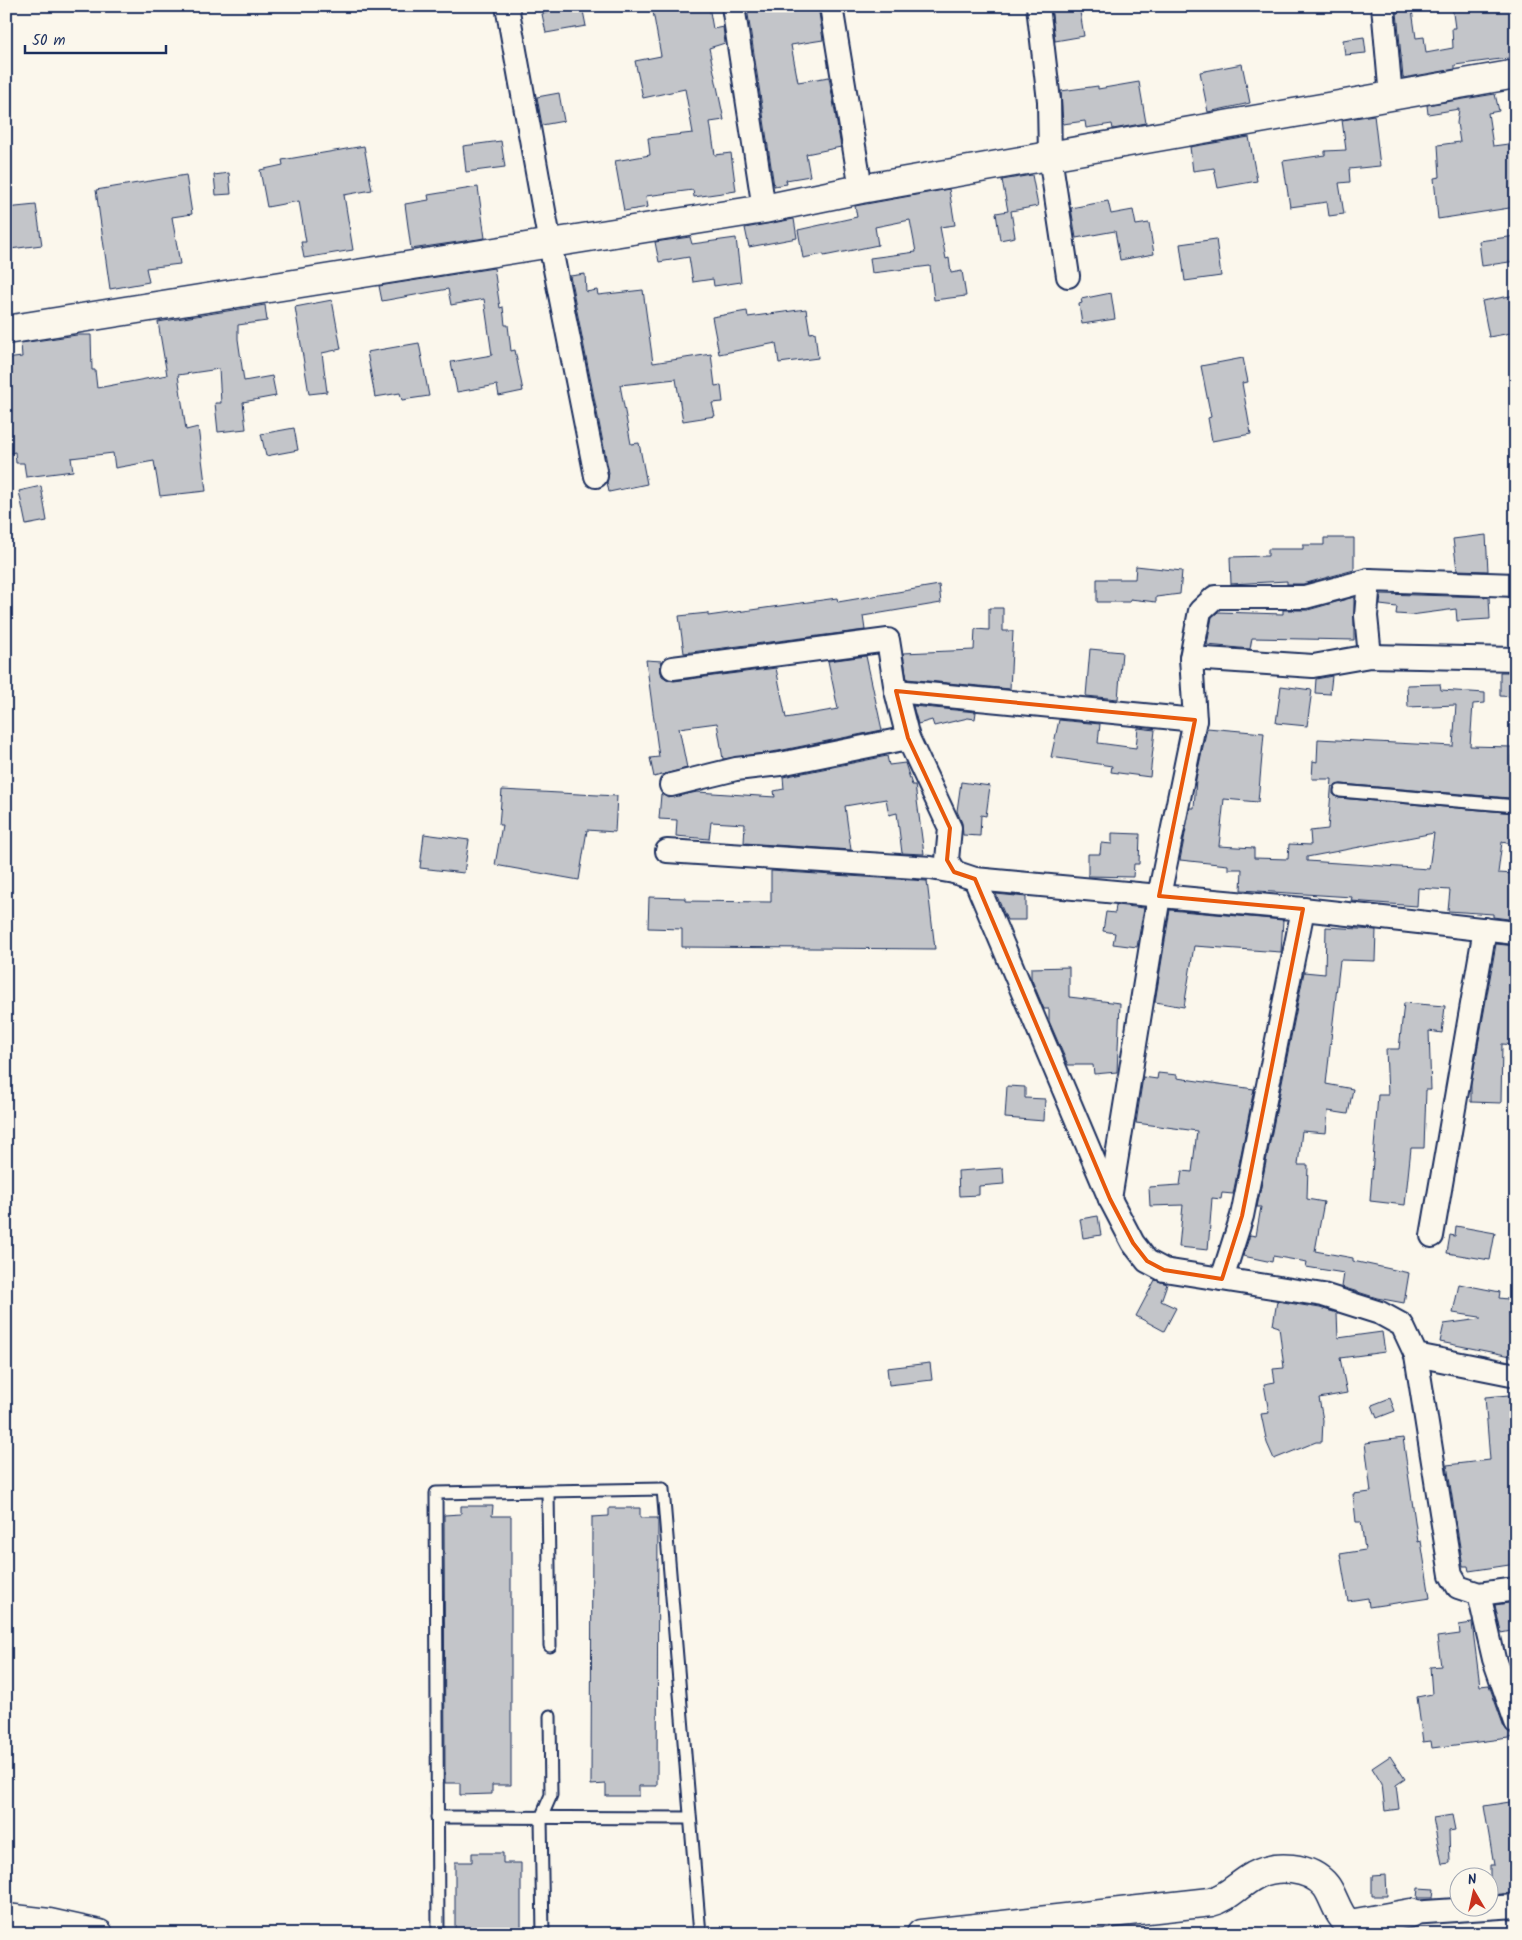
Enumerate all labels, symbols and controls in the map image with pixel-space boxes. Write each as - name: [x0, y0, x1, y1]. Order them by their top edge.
- scale bar: [25, 22, 166, 54]
- text: 50 m: [32, 29, 66, 53]
- north arrow: [1450, 1868, 1500, 1918]
- text: N: [1466, 1869, 1478, 1892]

